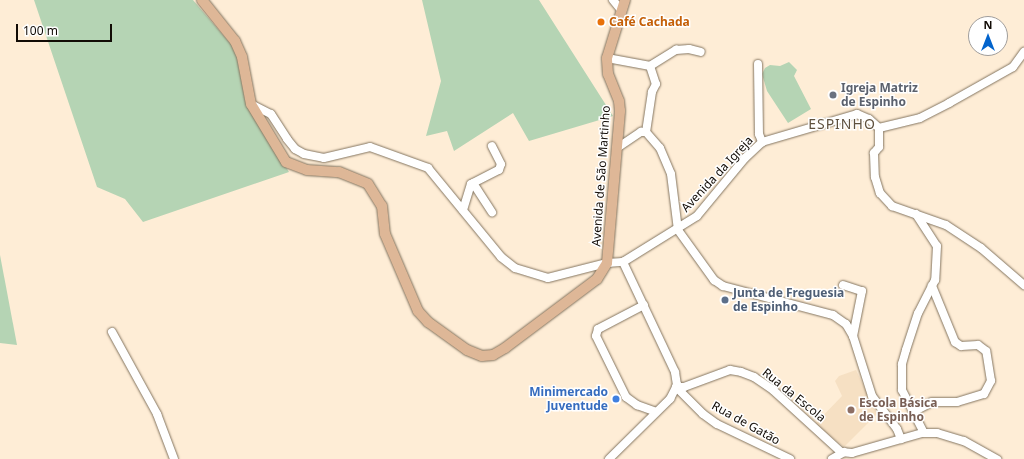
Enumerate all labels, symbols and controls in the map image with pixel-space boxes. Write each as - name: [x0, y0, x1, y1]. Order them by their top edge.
- place label: Café Cachada: [609, 15, 690, 29]
- scale bar: [18, 16, 114, 42]
- north arrow: [968, 16, 1008, 56]
- marker: Café Cachada: [596, 17, 606, 27]
- text: N: [984, 17, 992, 32]
- text: 100 m: [23, 22, 58, 39]
- place label: Igreja Matriz de Espinho: [841, 81, 918, 109]
- marker: Igreja Matriz de Espinho: [828, 90, 838, 100]
- street label: Avenida de São Martinho: [589, 105, 613, 247]
- district label: ESPINHO: [808, 116, 876, 132]
- street label: Avenida da Igreja: [678, 133, 756, 215]
- place label: Junta de Freguesia de Espinho: [733, 286, 844, 314]
- marker: Junta de Freguesia de Espinho: [720, 295, 730, 305]
- street label: Rua da Escola: [759, 365, 829, 425]
- place label: Minimercado Juventude: [529, 385, 608, 413]
- marker: Minimercado Juventude: [611, 394, 621, 404]
- place label: Escola Básica de Espinho: [859, 396, 937, 424]
- street label: Rua de Gatão: [709, 398, 783, 448]
- marker: Escola Básica de Espinho: [846, 405, 856, 415]

